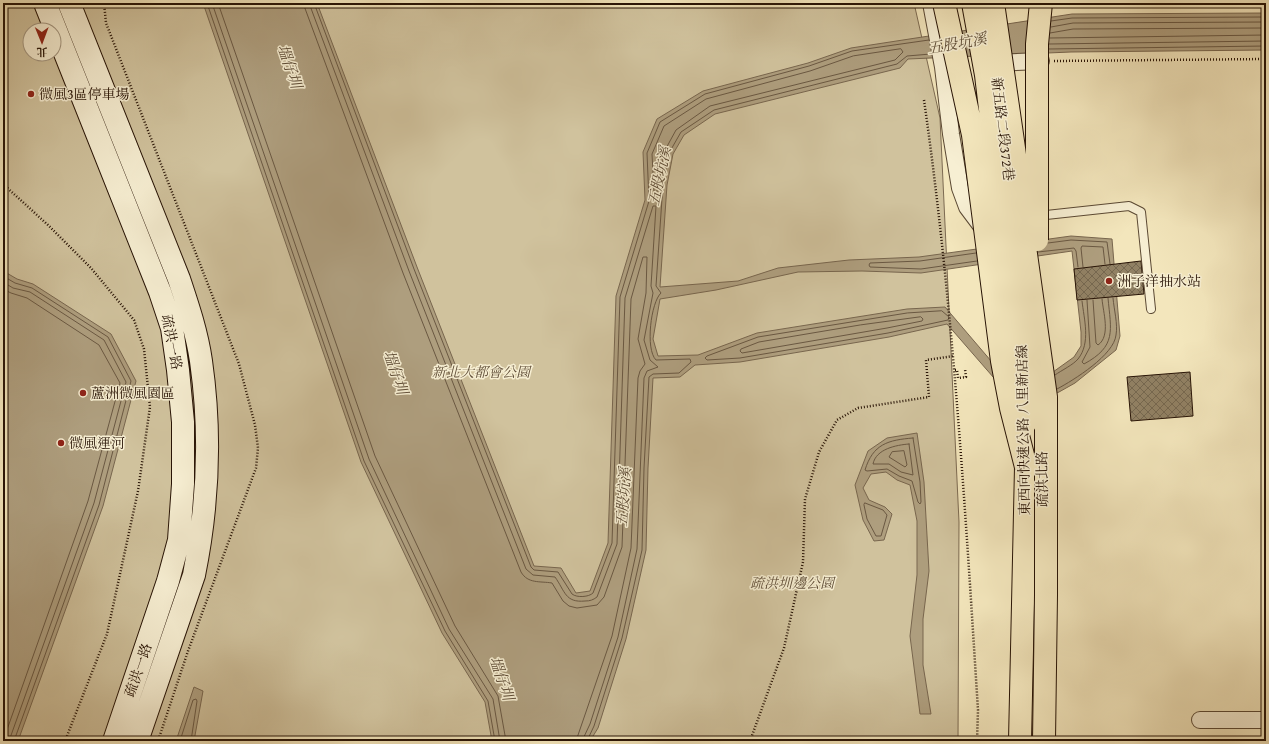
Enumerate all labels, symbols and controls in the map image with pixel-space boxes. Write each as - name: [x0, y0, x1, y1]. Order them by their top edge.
- north arrow: [22, 22, 62, 62]
- water label: 五股坑溪: [926, 27, 990, 59]
- water label: 塭仔圳: [273, 41, 308, 94]
- text: 北: [37, 44, 48, 60]
- street label: 新五路二段372巷: [987, 76, 1019, 182]
- place label: 微風3區停車場: [39, 84, 130, 104]
- marker: 微風3區停車場: [26, 89, 36, 99]
- water label: 五股坑溪: [642, 143, 676, 208]
- place label: 洲子洋抽水站: [1117, 271, 1201, 291]
- marker: 洲子洋抽水站: [1104, 276, 1114, 286]
- street label: 疏洪一路: [157, 313, 187, 371]
- street label: 東西向快速公路 八里新店線: [1012, 344, 1034, 516]
- water label: 塭仔圳: [379, 347, 414, 400]
- park label: 新北大都會公園: [432, 362, 532, 382]
- place label: 蘆洲微風園區: [91, 383, 175, 403]
- marker: 蘆洲微風園區: [78, 388, 88, 398]
- place label: 微風運河: [69, 433, 125, 453]
- marker: 微風運河: [56, 438, 66, 448]
- street label: 疏洪北路: [1032, 451, 1052, 507]
- water label: 五股坑溪: [610, 464, 636, 528]
- park label: 疏洪圳邊公園: [750, 573, 836, 593]
- street label: 疏洪一路: [119, 640, 157, 700]
- water label: 塭仔圳: [485, 653, 520, 706]

